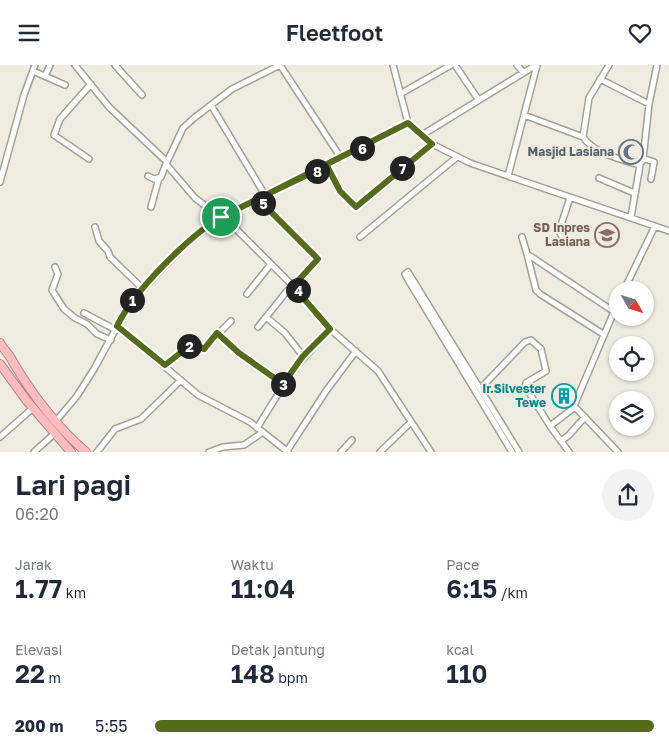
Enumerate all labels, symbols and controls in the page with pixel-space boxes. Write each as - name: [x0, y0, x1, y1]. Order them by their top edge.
- icon: menu: [15, 19, 43, 47]
- text: Fleetfoot: [286, 19, 383, 46]
- icon: heart: [626, 19, 654, 47]
- pin: 6: [350, 135, 374, 161]
- mosque icon: Masjid Lasiana: [618, 139, 644, 165]
- text: 6: [358, 140, 367, 157]
- place label: Masjid Lasiana: [528, 144, 614, 159]
- pin: 7: [390, 155, 414, 181]
- pin: 8: [304, 159, 330, 183]
- text: 7: [399, 160, 406, 177]
- text: 8: [313, 163, 322, 180]
- pin: 5: [250, 191, 276, 215]
- text: 5: [259, 195, 268, 212]
- pin: [200, 196, 242, 238]
- icon: arrive: [207, 203, 235, 231]
- place label: SD Inpres Lasiana: [533, 220, 590, 249]
- school or university icon: SD Inpres Lasiana: [594, 222, 620, 248]
- pin: 4: [286, 277, 310, 303]
- north arrow: [609, 281, 654, 326]
- map controls: [609, 281, 654, 436]
- text: 4: [294, 282, 303, 299]
- pin: 1: [120, 287, 144, 313]
- text: 1: [129, 292, 136, 309]
- pin: 2: [176, 333, 202, 359]
- button: locate: [609, 336, 654, 381]
- text: 2: [185, 338, 194, 355]
- pin: 3: [270, 371, 296, 397]
- text: 3: [279, 376, 288, 393]
- place label: Ir.Silvester Tewe: [482, 381, 546, 410]
- building icon: Ir.Silvester Tewe: [551, 383, 577, 409]
- button: layers: [609, 391, 654, 436]
- text: Lari pagi: [15, 468, 131, 501]
- button: share: [602, 469, 654, 521]
- text: 06:20: [15, 504, 59, 524]
- text: Jarak: [15, 556, 52, 573]
- text: Waktu: [231, 556, 274, 573]
- text: Pace: [446, 556, 479, 573]
- text: 1.77: [15, 573, 62, 604]
- text: 11:04: [231, 573, 295, 604]
- text: 6:15: [446, 573, 497, 604]
- text: km: [62, 584, 86, 601]
- text: /km: [497, 584, 528, 601]
- text: Elevasi: [15, 641, 62, 658]
- text: Detak jantung: [231, 641, 325, 658]
- text: kcal: [446, 641, 474, 658]
- text: 22: [15, 658, 45, 689]
- text: 148: [231, 658, 275, 689]
- text: 110: [446, 658, 488, 689]
- text: m: [45, 669, 61, 686]
- text: bpm: [275, 669, 308, 686]
- text: 200 m: [15, 716, 64, 736]
- text: 5:55: [95, 716, 128, 736]

